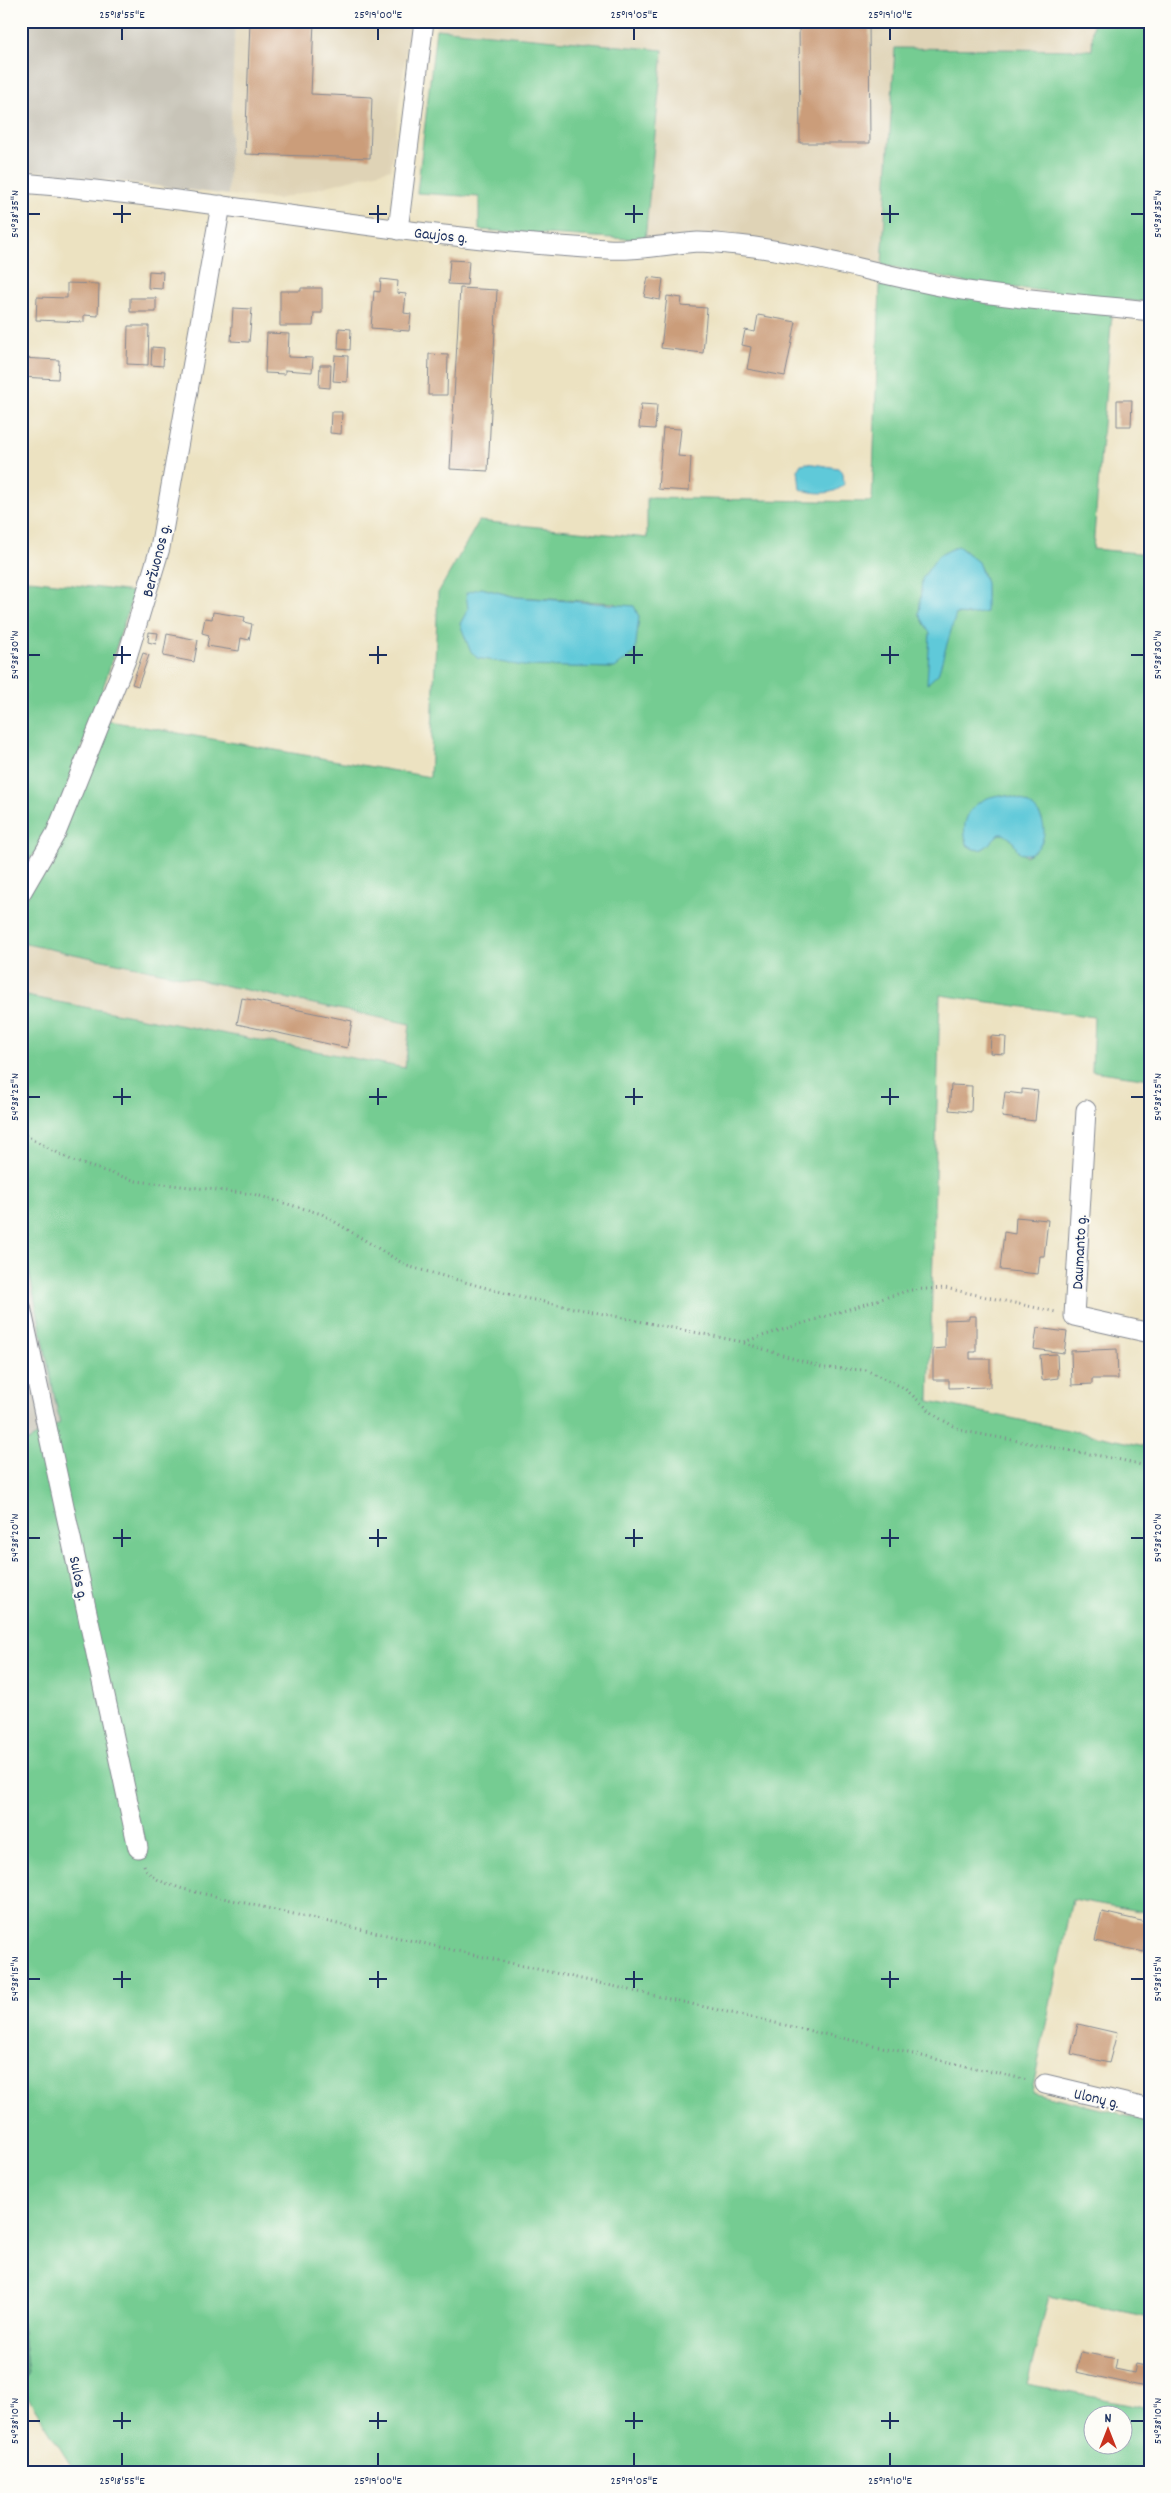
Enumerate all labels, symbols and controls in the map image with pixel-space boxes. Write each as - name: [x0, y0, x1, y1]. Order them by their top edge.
- text: 25°18'55"E: [99, 7, 145, 24]
- text: 25°19'00"E: [354, 7, 403, 24]
- text: 25°19'05"E: [611, 7, 658, 24]
- text: 25°19'10"E: [868, 7, 913, 24]
- text: 54°38'35"N: [7, 190, 24, 238]
- text: 54°38'35"N: [1150, 190, 1167, 238]
- street label: Gaujos g.: [413, 222, 469, 251]
- street label: Beržuonos g.: [137, 522, 178, 600]
- text: 54°38'30"N: [7, 630, 24, 679]
- text: 54°38'30"N: [1150, 630, 1167, 679]
- text: 54°38'25"N: [7, 1073, 24, 1121]
- text: 54°38'25"N: [1150, 1073, 1167, 1121]
- street label: Daumanto g.: [1067, 1214, 1094, 1290]
- text: 54°38'20"N: [7, 1513, 24, 1562]
- text: 54°38'20"N: [1150, 1513, 1167, 1562]
- street label: Sulos g.: [62, 1554, 93, 1603]
- text: 54°38'15"N: [7, 1956, 24, 2002]
- text: 54°38'15"N: [1150, 1956, 1167, 2002]
- street label: Ulonų g.: [1071, 2083, 1122, 2116]
- text: 54°38'10"N: [7, 2398, 24, 2444]
- text: 54°38'10"N: [1150, 2398, 1167, 2444]
- north arrow: [1084, 2406, 1134, 2456]
- text: N: [1105, 2409, 1112, 2429]
- text: 25°18'55"E: [99, 2473, 145, 2490]
- text: 25°19'00"E: [354, 2473, 403, 2490]
- text: 25°19'05"E: [611, 2473, 658, 2490]
- text: 25°19'10"E: [868, 2473, 913, 2490]

